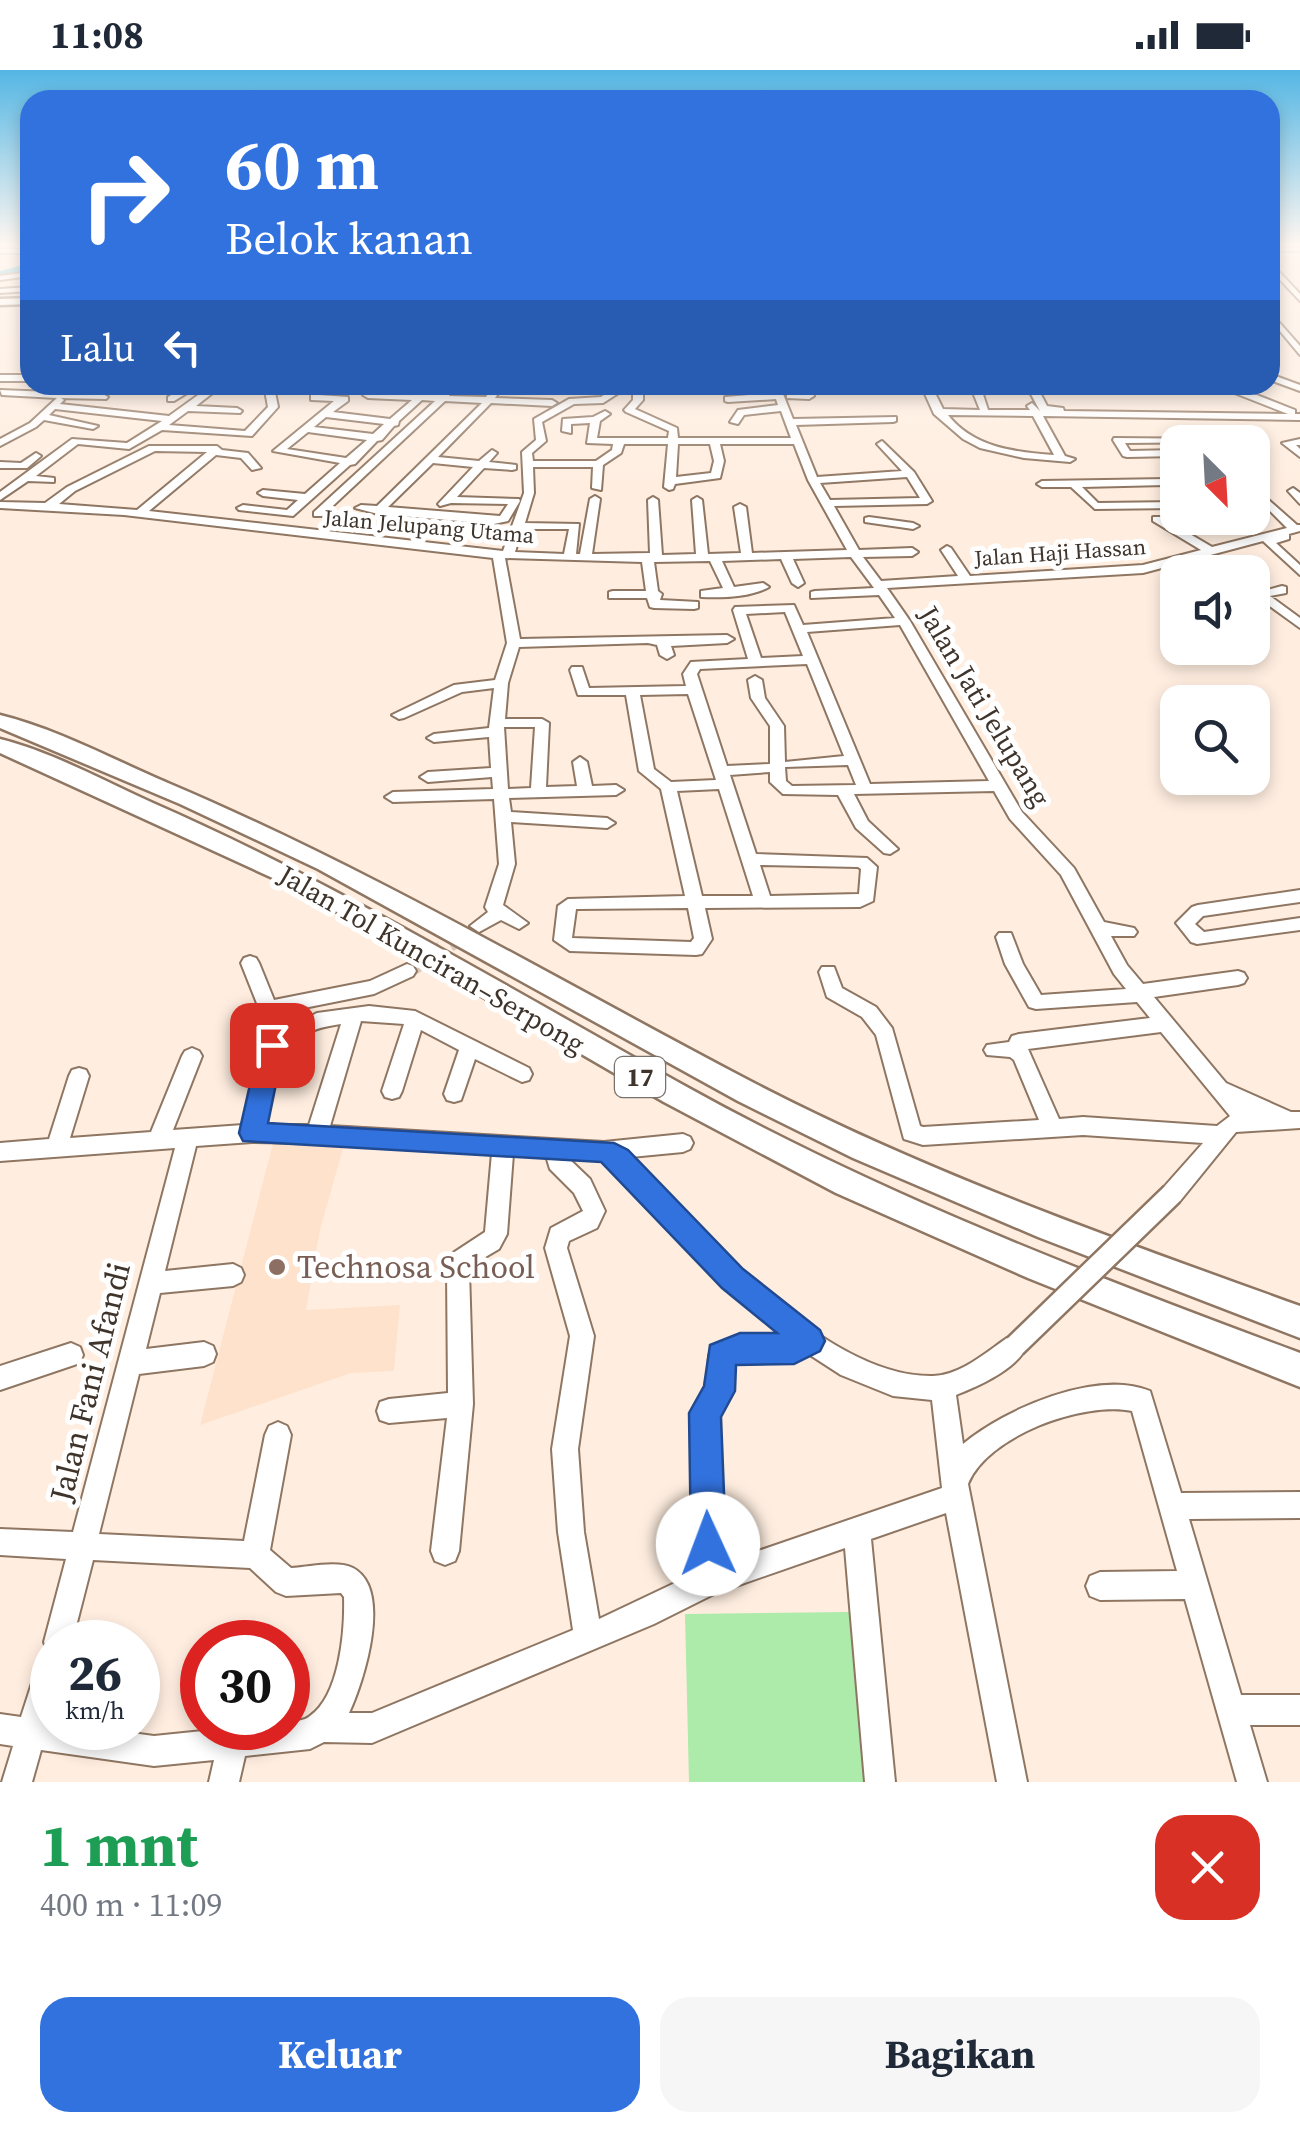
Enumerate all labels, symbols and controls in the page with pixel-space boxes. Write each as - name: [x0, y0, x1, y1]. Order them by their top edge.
- text: 11:08: [50, 9, 144, 61]
- text: 60 m: [225, 116, 379, 212]
- icon: right: [60, 130, 190, 260]
- text: Belok kanan: [225, 207, 473, 269]
- icon: left: [155, 320, 210, 375]
- text: Lalu: [60, 322, 135, 374]
- north arrow: [1160, 425, 1270, 535]
- map controls: [1160, 425, 1270, 795]
- street label: Jalan Jelupang Utama: [322, 502, 536, 550]
- street label: Jalan Haji Hassan: [972, 531, 1147, 573]
- button: sound: [1160, 555, 1270, 665]
- street label: Jalan Jati Jelupang: [910, 598, 1060, 813]
- button: search: [1160, 685, 1270, 795]
- street label: Jalan Tol Kunciran–Serpong: [271, 855, 592, 1062]
- pin: [230, 1003, 315, 1088]
- icon: arrive: [245, 1018, 300, 1073]
- road number: 17: [615, 1057, 665, 1097]
- place label: Technosa School: [297, 1245, 535, 1289]
- marker: Technosa School: [266, 1256, 288, 1278]
- street label: Jalan Fani Afandi: [39, 1258, 141, 1507]
- position arrow: [656, 1492, 760, 1596]
- speed limit sign: 30: [180, 1620, 310, 1750]
- text: 26: [68, 1638, 122, 1707]
- text: km/h: [65, 1693, 125, 1727]
- text: 1 mnt: [40, 1804, 198, 1886]
- button: close: [1155, 1815, 1260, 1920]
- text: 400 m · 11:09: [40, 1883, 222, 1927]
- button: Keluar: [40, 1997, 640, 2112]
- button: Bagikan: [660, 1997, 1260, 2112]

